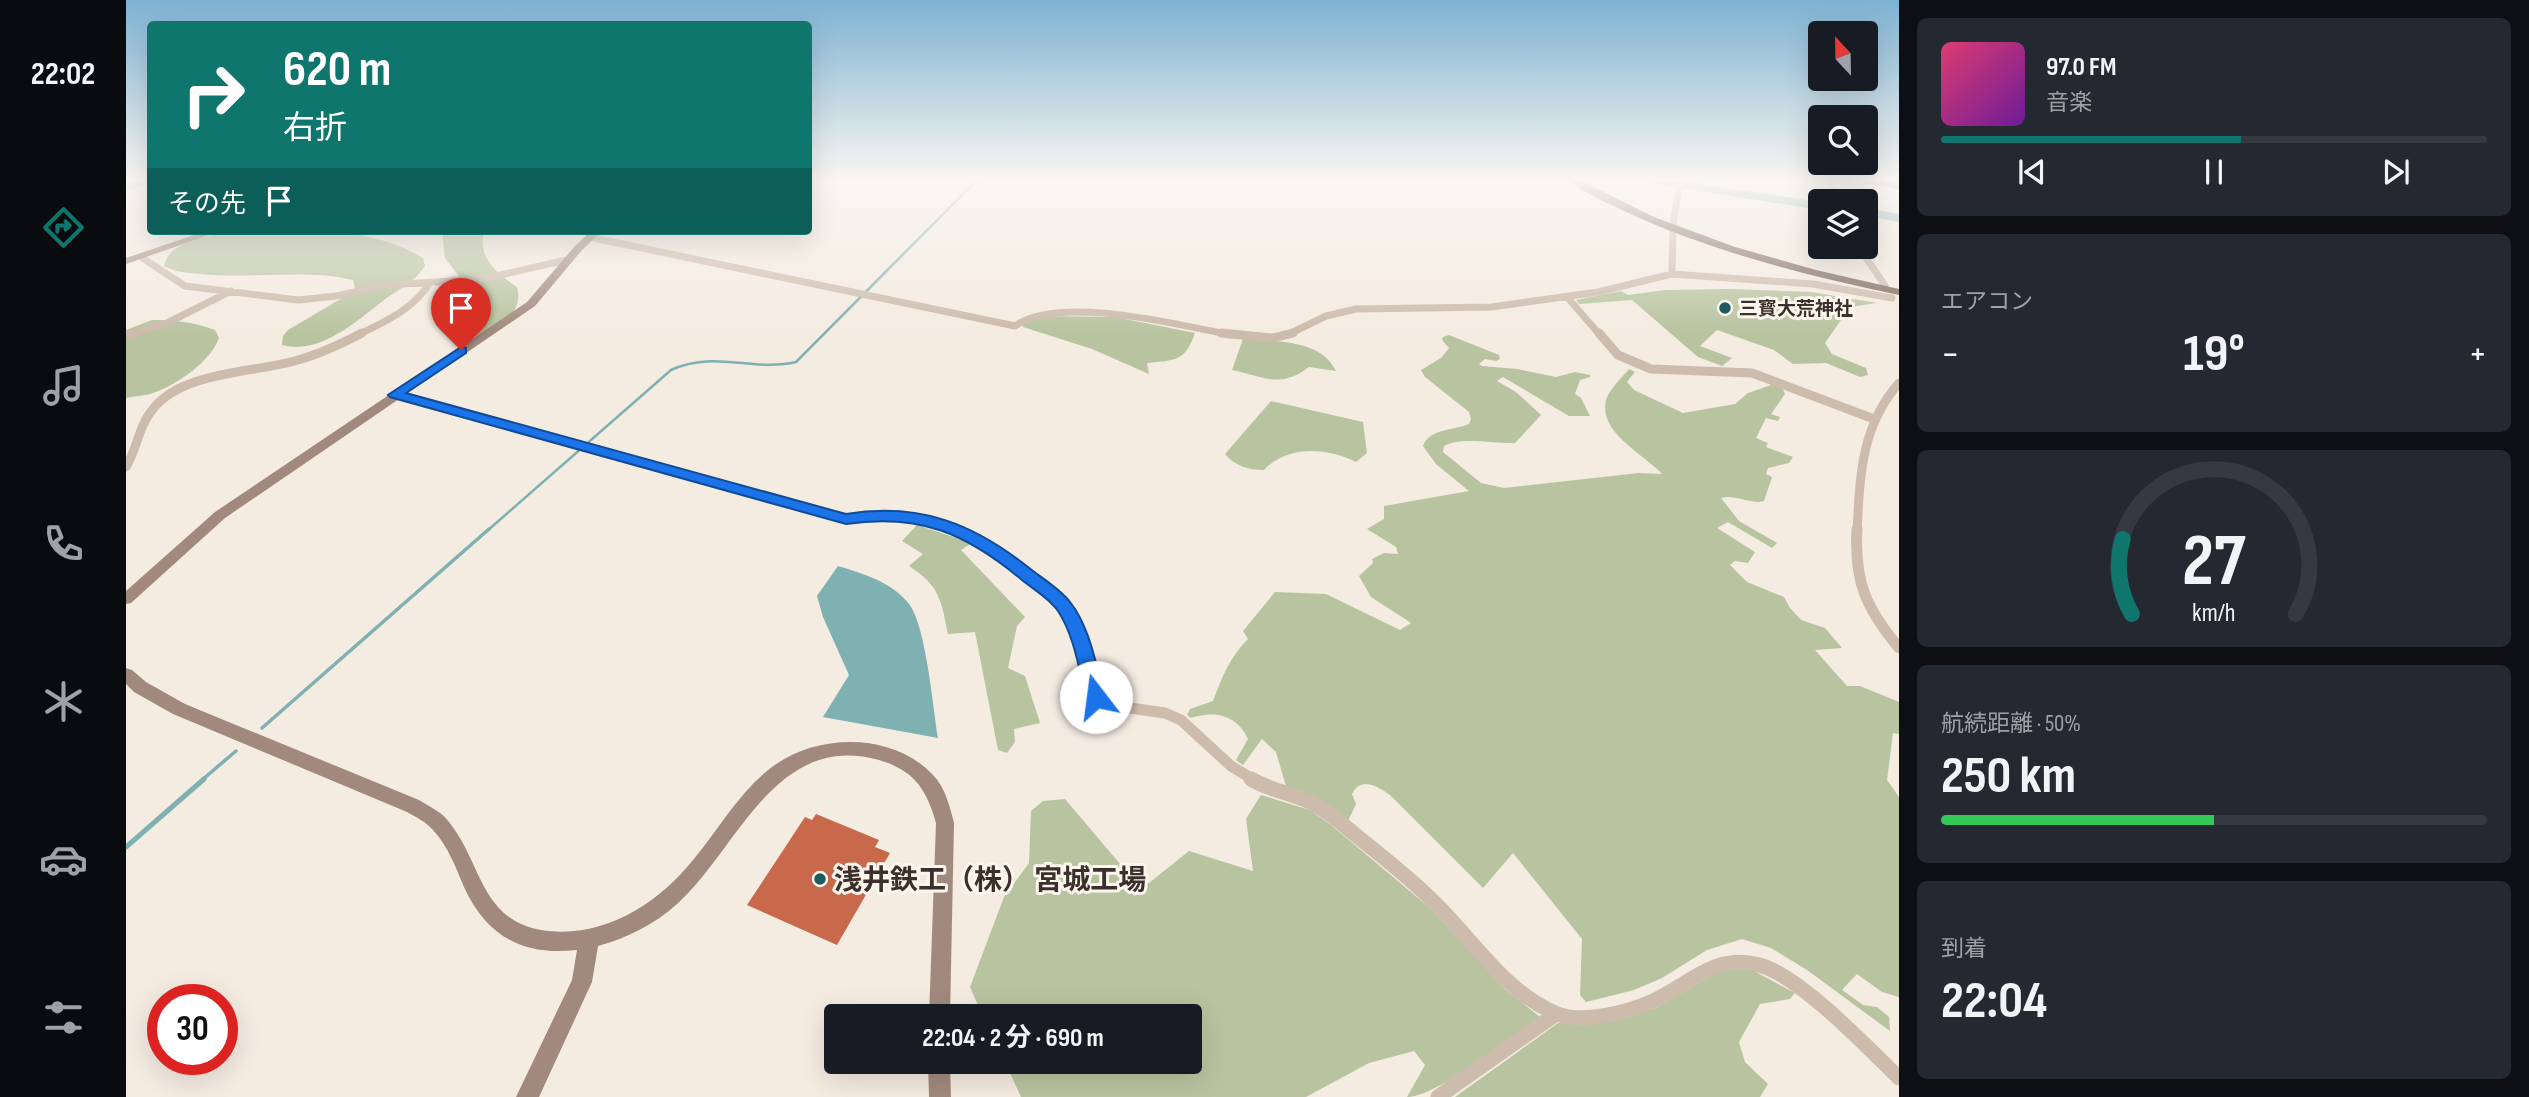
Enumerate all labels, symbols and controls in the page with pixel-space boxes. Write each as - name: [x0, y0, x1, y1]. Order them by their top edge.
- north arrow: [1808, 21, 1878, 91]
- map controls: [1808, 21, 1878, 259]
- text: 620 m: [283, 41, 391, 100]
- icon: right: [168, 49, 259, 140]
- text: 97.0 FM: [2046, 52, 2116, 83]
- text: 22:02: [31, 55, 95, 94]
- text: 音楽: [2046, 89, 2092, 117]
- button: search: [1808, 105, 1878, 175]
- text: 右折: [283, 109, 347, 148]
- icon: previous: [2013, 153, 2051, 191]
- icon: pause: [2195, 153, 2233, 191]
- icon: next: [2377, 153, 2415, 191]
- icon: arrive: [260, 182, 298, 220]
- text: その先: [168, 189, 246, 220]
- button: layers: [1808, 189, 1878, 259]
- icon: directions: [39, 203, 88, 252]
- pin: [431, 278, 491, 350]
- text: エアコン: [1941, 288, 2033, 316]
- icon: arrive: [442, 289, 480, 327]
- place label: 三寳大荒神社: [1739, 298, 1853, 321]
- marker: 三寳大荒神社: [1717, 300, 1733, 316]
- text: 19°: [2183, 323, 2245, 386]
- text: −: [1941, 332, 1960, 377]
- text: +: [2468, 332, 2487, 377]
- icon: music: [39, 361, 88, 410]
- icon: phone: [39, 519, 88, 568]
- text: 27: [2182, 519, 2246, 607]
- text: km/h: [2192, 598, 2236, 629]
- position arrow: [1059, 660, 1133, 734]
- icon: climate: [39, 677, 88, 726]
- text: 航続距離 · 50%: [1941, 710, 2081, 738]
- text: 250 km: [1941, 745, 2076, 808]
- icon: car: [39, 835, 88, 884]
- place label: 浅井鉄工（株） 宮城工場: [834, 864, 1146, 897]
- marker: 浅井鉄工（株） 宮城工場: [812, 871, 828, 887]
- text: 到着: [1941, 935, 1987, 963]
- text: 22:04: [1941, 970, 2047, 1033]
- speed limit sign: 30: [147, 984, 238, 1075]
- icon: filters: [39, 993, 88, 1042]
- text: 22:04 · 2 分 · 690 m: [922, 1023, 1104, 1054]

